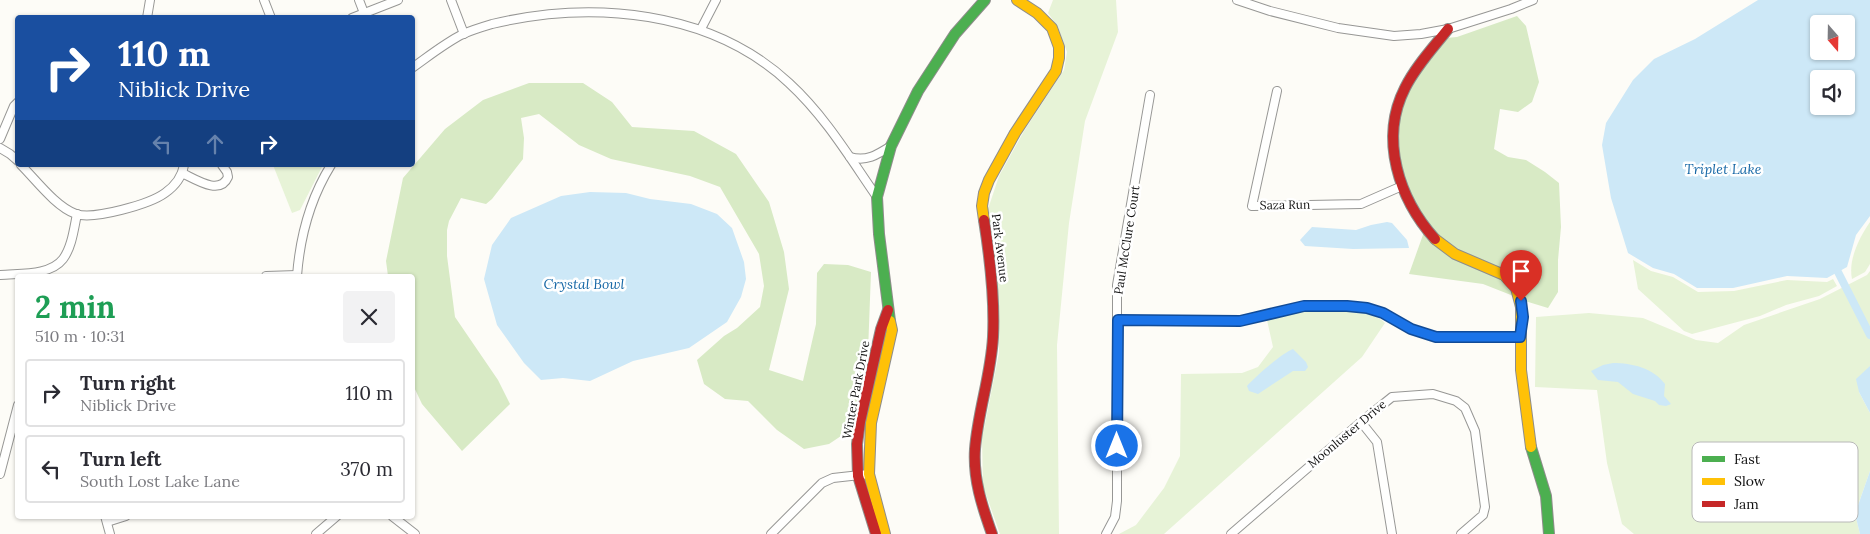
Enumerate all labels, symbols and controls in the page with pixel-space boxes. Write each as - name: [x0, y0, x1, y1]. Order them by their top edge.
- north arrow: [1810, 15, 1855, 60]
- map controls: [1810, 15, 1855, 115]
- text: 110 m: [118, 31, 210, 76]
- icon: right: [35, 35, 100, 100]
- button: sound: [1810, 70, 1855, 115]
- text: Niblick Drive: [118, 75, 250, 103]
- icon: left: [148, 130, 176, 158]
- icon: ahead: [201, 130, 229, 158]
- icon: right: [254, 130, 282, 158]
- water label: Triplet Lake: [1685, 160, 1762, 178]
- street label: Paul McClure Court: [1110, 184, 1143, 296]
- street label: Saza Run: [1260, 197, 1310, 212]
- street label: Park Avenue: [989, 213, 1012, 284]
- pin: [1500, 250, 1542, 301]
- icon: arrive: [1507, 257, 1535, 285]
- water label: Crystal Bowl: [544, 275, 624, 293]
- text: 2 min: [35, 288, 115, 326]
- button: close: [343, 291, 395, 343]
- text: 510 m · 10:31: [35, 326, 125, 346]
- street label: Winter Park Drive: [839, 339, 872, 440]
- text: Turn right: [80, 371, 176, 395]
- icon: right: [37, 379, 65, 407]
- text: 110 m: [345, 381, 393, 405]
- text: Niblick Drive: [80, 395, 176, 415]
- street label: Moonluster Drive: [1304, 396, 1389, 471]
- position arrow: [1090, 419, 1142, 471]
- legend: [1692, 442, 1858, 522]
- text: Turn left: [80, 447, 161, 471]
- text: Fast: [1734, 450, 1761, 468]
- icon: left: [37, 455, 65, 483]
- text: 370 m: [340, 457, 393, 481]
- text: South Lost Lake Lane: [80, 471, 240, 491]
- text: Slow: [1734, 472, 1766, 490]
- text: Jam: [1733, 495, 1759, 513]

